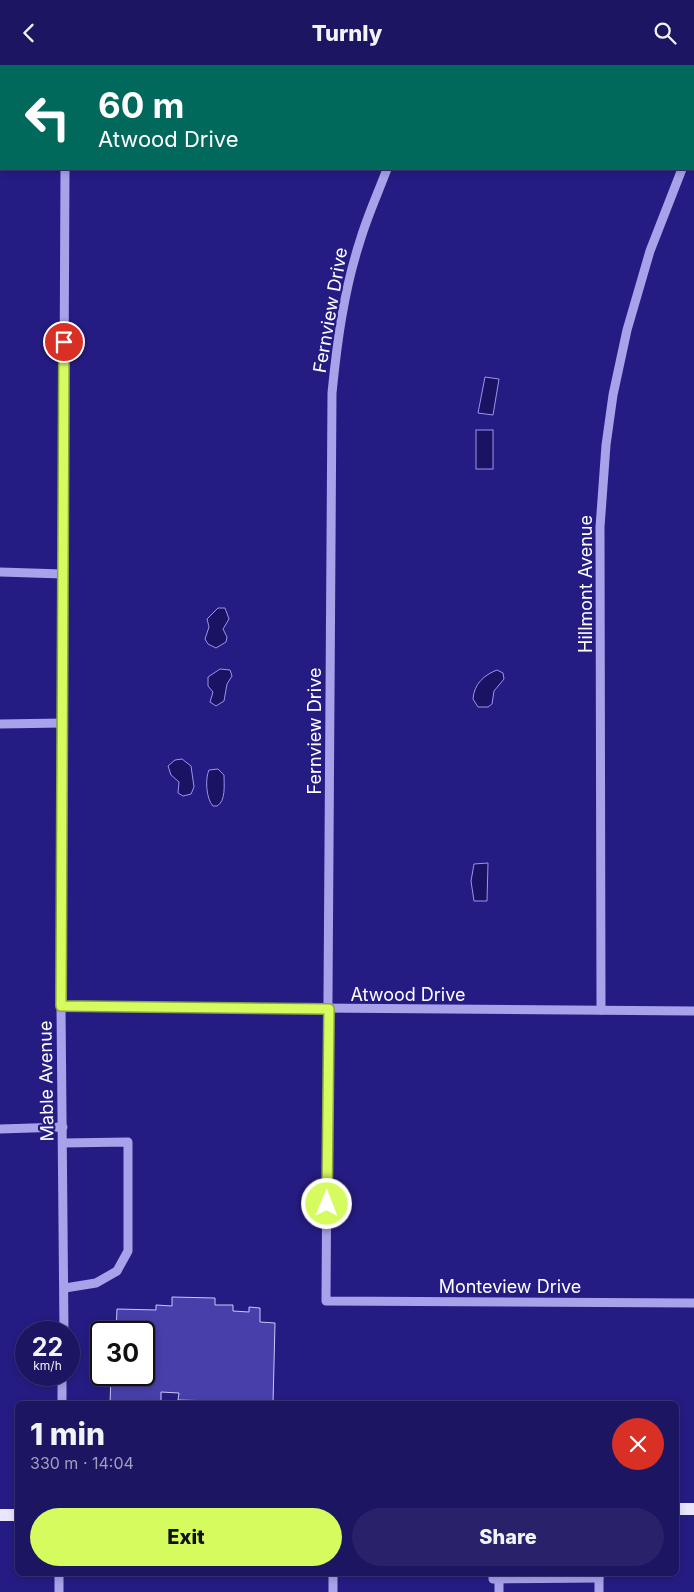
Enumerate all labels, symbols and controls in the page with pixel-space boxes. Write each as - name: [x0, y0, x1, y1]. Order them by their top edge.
- icon: back: [15, 19, 43, 47]
- icon: search: [651, 19, 679, 47]
- text: Turnly: [312, 20, 382, 46]
- text: 60 m: [98, 84, 185, 126]
- icon: left: [15, 85, 80, 150]
- text: Atwood Drive: [98, 126, 239, 152]
- street label: Fernview Drive: [309, 246, 351, 374]
- pin: [43, 321, 85, 363]
- icon: arrive: [50, 328, 78, 356]
- street label: Hillmont Avenue: [575, 515, 596, 653]
- street label: Fernview Drive: [304, 668, 325, 794]
- street label: Atwood Drive: [351, 984, 465, 1005]
- street label: Mable Avenue: [34, 1021, 58, 1141]
- position arrow: [300, 1177, 352, 1229]
- street label: Monteview Drive: [439, 1276, 581, 1297]
- speed limit sign: 30: [90, 1321, 155, 1386]
- text: 22: [32, 1332, 63, 1362]
- text: km/h: [33, 1358, 62, 1373]
- text: 1 min: [30, 1416, 105, 1452]
- button: close: [612, 1418, 664, 1470]
- text: 330 m · 14:04: [30, 1453, 134, 1473]
- button: Exit: [30, 1508, 342, 1566]
- button: Share: [352, 1508, 664, 1566]

